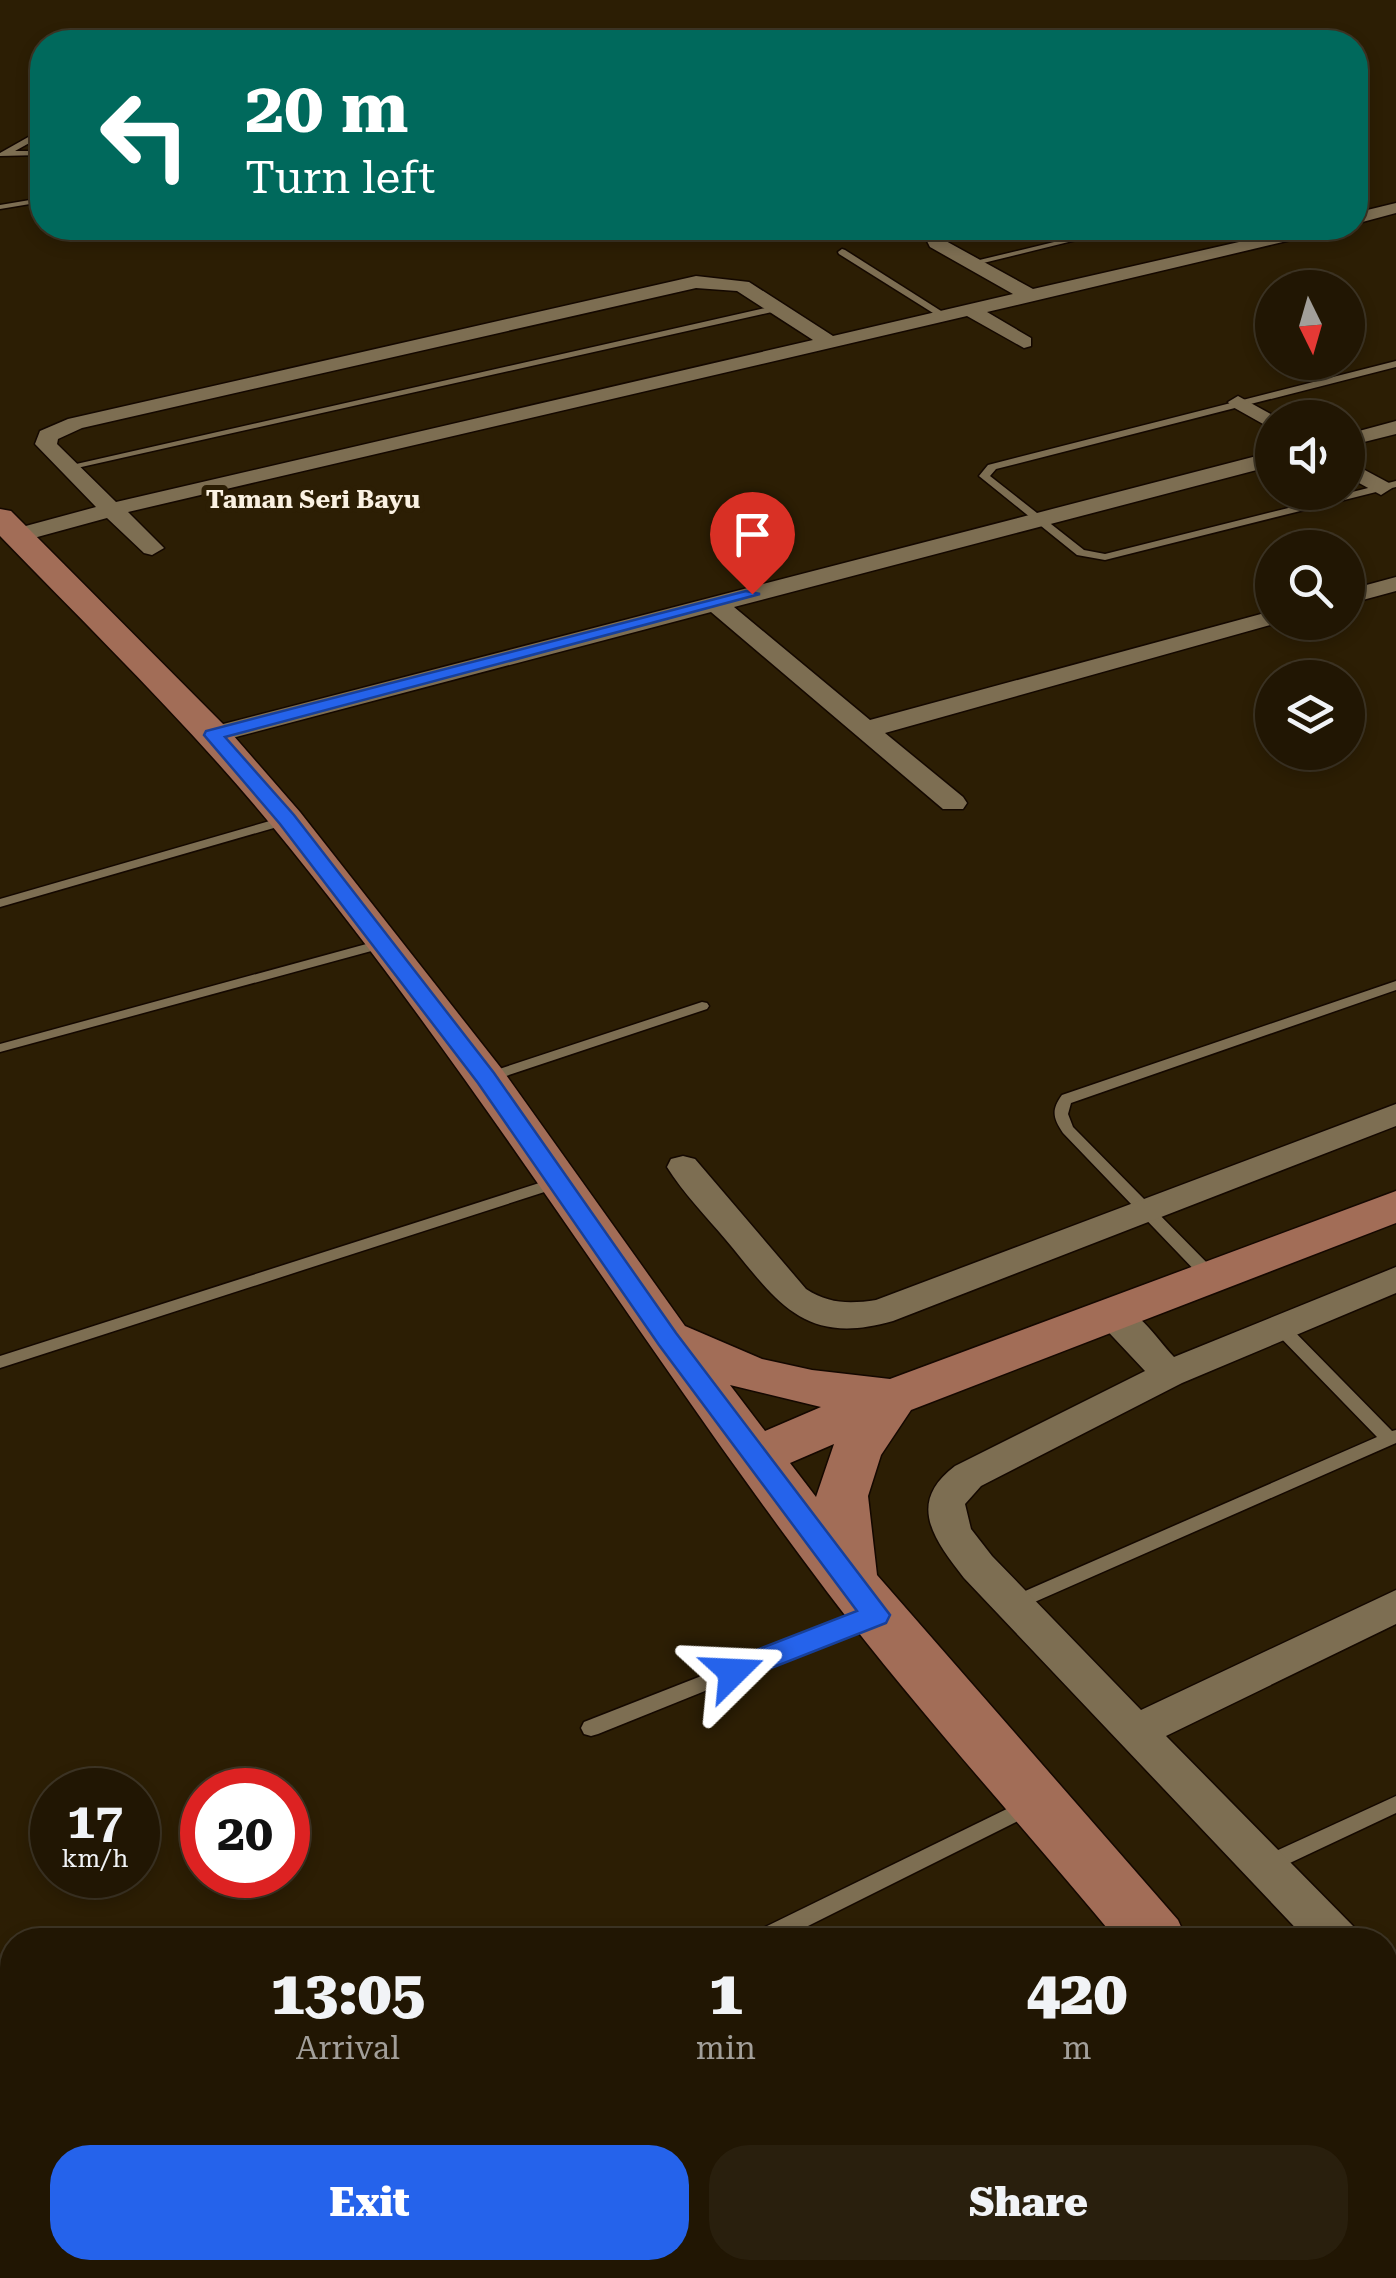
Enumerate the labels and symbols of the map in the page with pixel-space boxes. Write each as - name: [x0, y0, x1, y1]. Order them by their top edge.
- north arrow: [1255, 270, 1365, 380]
- district label: Taman Seri Bayu: [206, 485, 421, 514]
- pin: [710, 492, 795, 595]
- position arrow: [681, 1620, 785, 1724]
- speed limit sign: 20: [180, 1768, 310, 1898]

